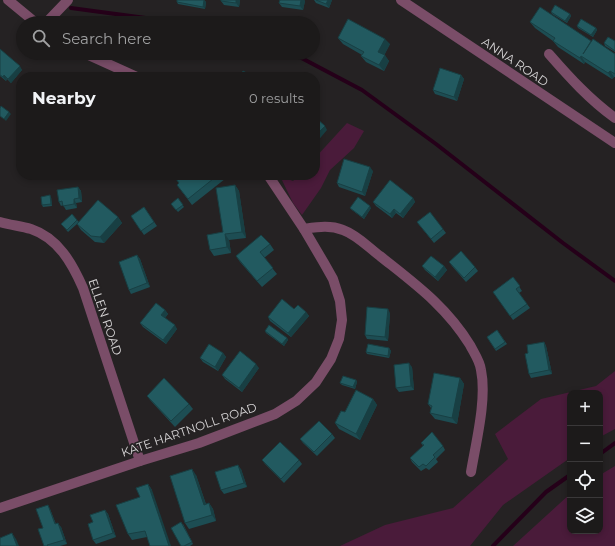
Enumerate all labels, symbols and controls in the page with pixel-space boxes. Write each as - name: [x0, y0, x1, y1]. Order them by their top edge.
- search box: [16, 16, 320, 60]
- icon: search: [30, 27, 52, 49]
- text: Search here: [62, 29, 151, 48]
- street label: ANNA ROAD: [479, 34, 551, 89]
- text: Nearby: [32, 88, 96, 108]
- text: 0 results: [249, 90, 304, 106]
- street label: ELLEN ROAD: [85, 276, 126, 357]
- map controls: [567, 390, 603, 534]
- button: +: [567, 390, 603, 426]
- street label: KATE HARTNOLL ROAD: [119, 399, 259, 460]
- button: −: [567, 426, 603, 462]
- button: locate: [567, 462, 603, 498]
- button: layers: [567, 498, 603, 534]

